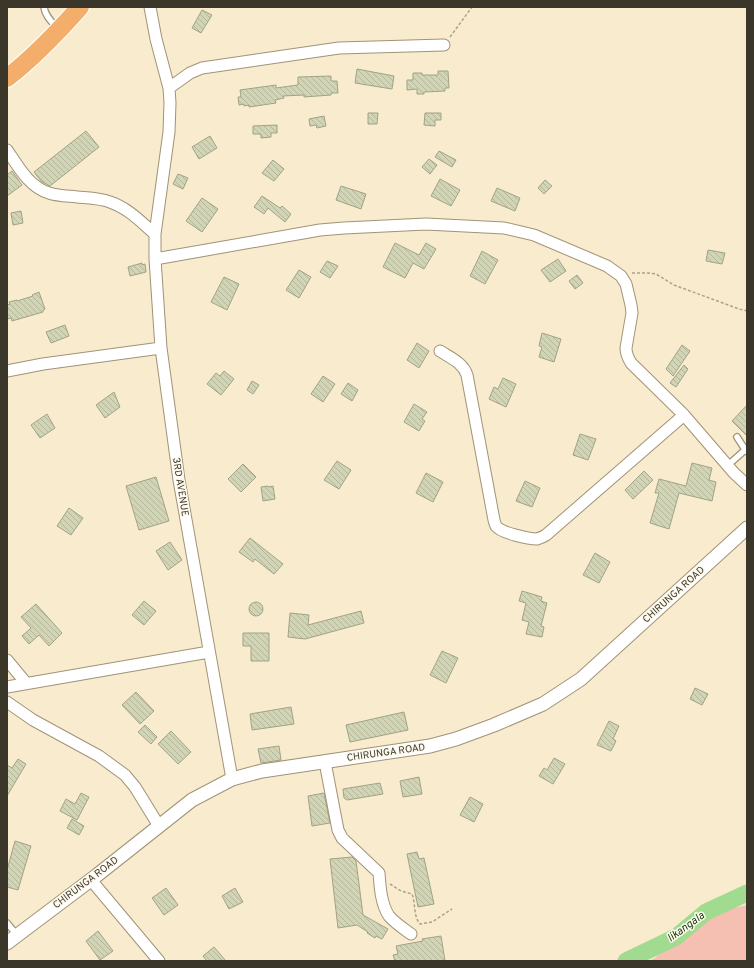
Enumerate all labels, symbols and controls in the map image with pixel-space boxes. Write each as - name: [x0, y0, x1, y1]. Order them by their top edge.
- street label: 3RD AVENUE: [169, 457, 191, 517]
- street label: CHIRUNGA ROAD: [640, 564, 708, 626]
- street label: CHIRUNGA ROAD: [346, 741, 426, 765]
- street label: CHIRUNGA ROAD: [51, 854, 122, 912]
- water label: likangala: [665, 909, 708, 945]

